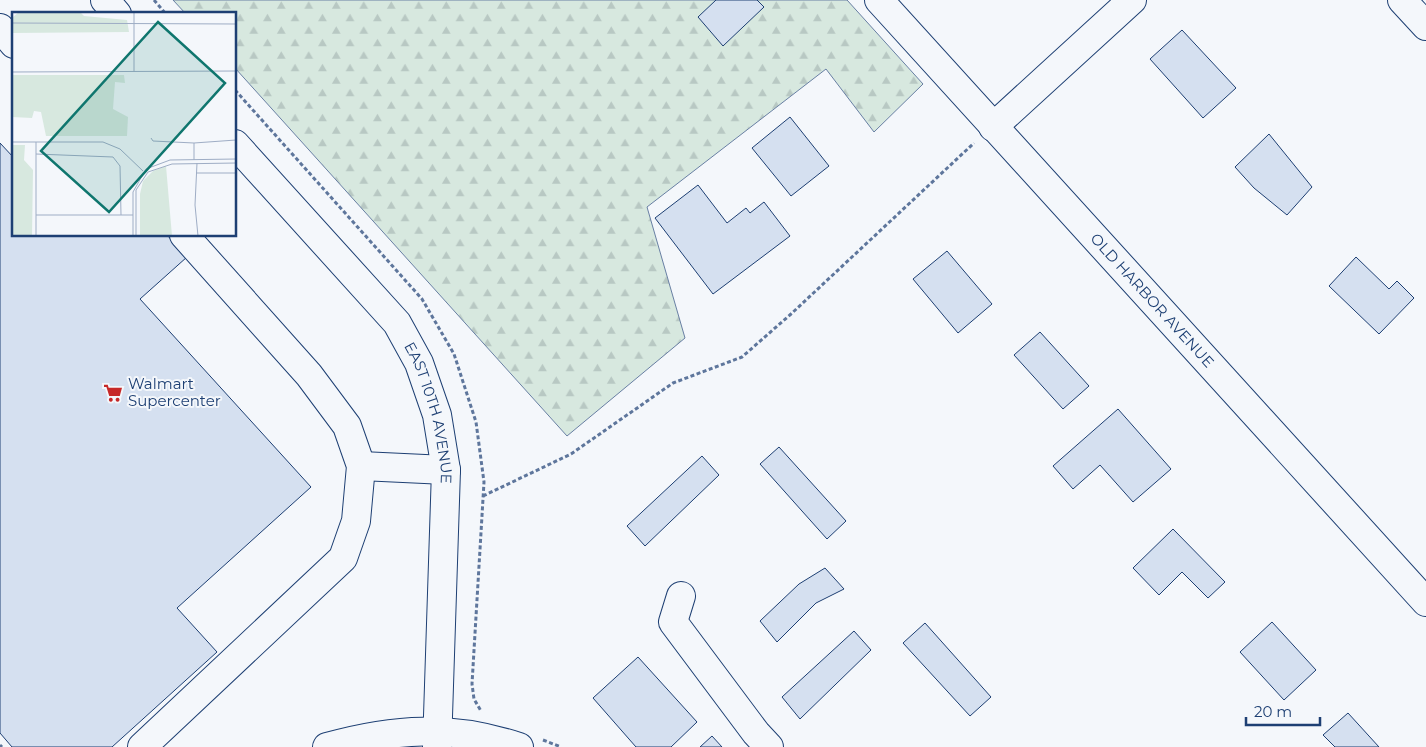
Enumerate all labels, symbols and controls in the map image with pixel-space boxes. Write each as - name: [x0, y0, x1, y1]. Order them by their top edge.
- inset map: [12, 12, 236, 236]
- street label: OLD HARBOR AVENUE: [1087, 229, 1218, 371]
- street label: EAST 10TH AVENUE: [400, 338, 456, 484]
- place label: Walmart Supercenter: [128, 374, 221, 410]
- supermarket icon: Walmart Supercenter: [102, 382, 124, 404]
- scale bar: [1246, 694, 1320, 726]
- text: 20 m: [1254, 702, 1292, 721]

